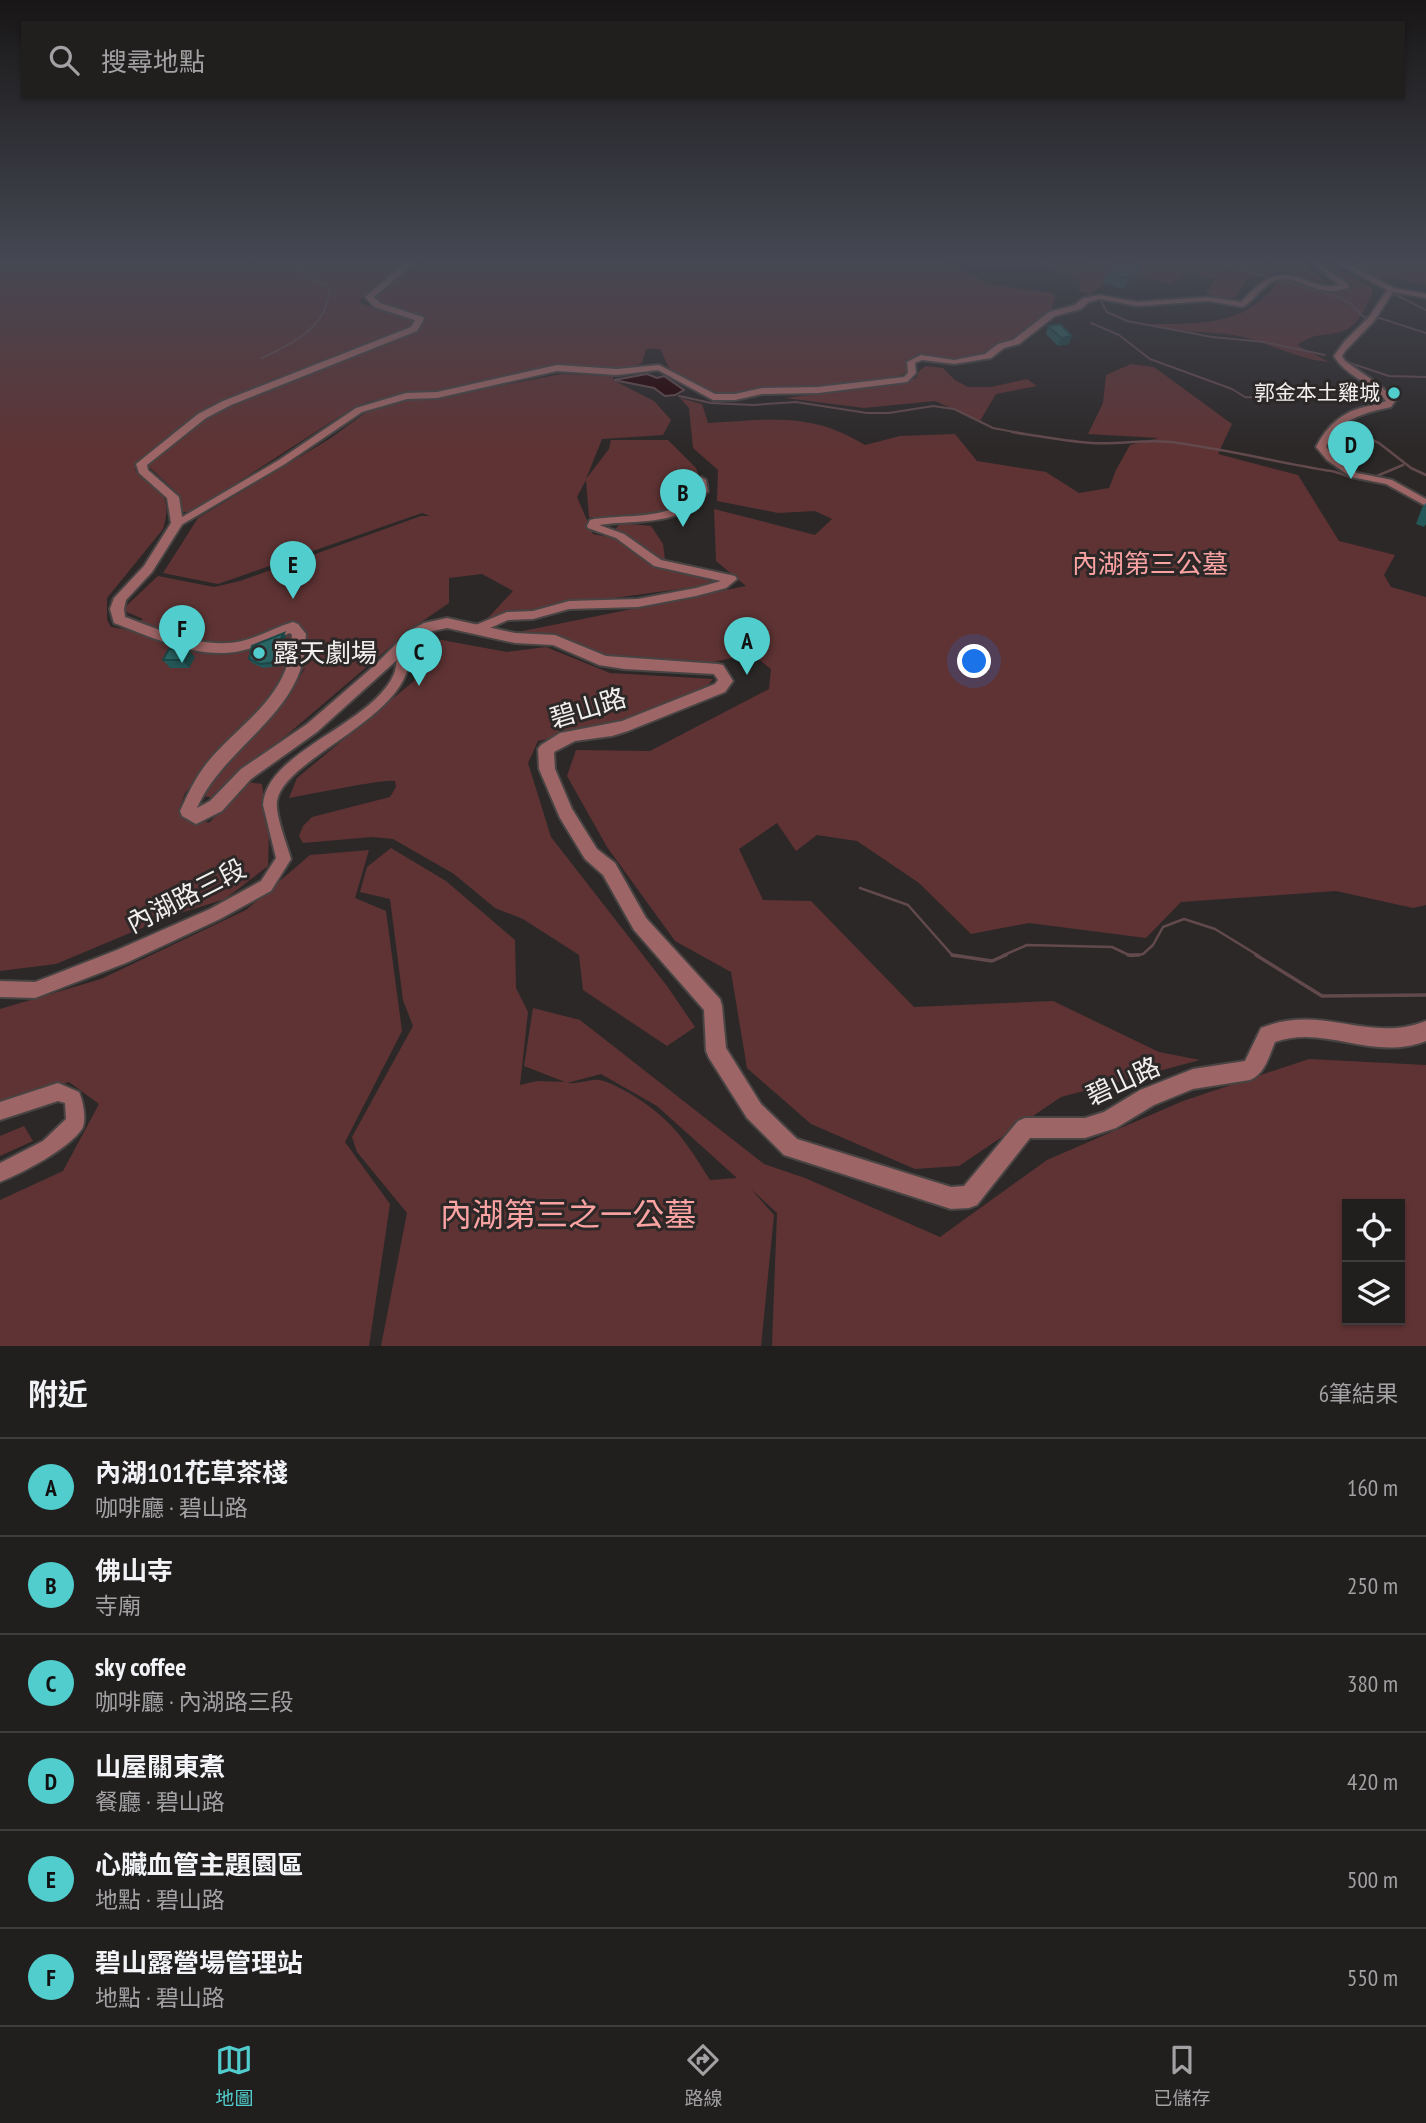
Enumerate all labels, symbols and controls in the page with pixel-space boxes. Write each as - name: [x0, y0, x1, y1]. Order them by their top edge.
- search box: [21, 21, 1405, 98]
- icon: search: [45, 41, 83, 79]
- text: 搜尋地點: [101, 45, 205, 78]
- place label: 郭金本土雞城: [1254, 379, 1380, 406]
- marker: 郭金本土雞城: [1386, 385, 1402, 401]
- pin: D: [1328, 421, 1374, 479]
- pin: B: [660, 469, 706, 527]
- pin: E: [270, 541, 316, 599]
- park label: 內湖第三公墓: [1072, 547, 1228, 580]
- pin: F: [159, 605, 205, 663]
- pin: A: [724, 617, 770, 675]
- pin: C: [396, 628, 442, 686]
- place label: 露天劇場: [273, 636, 377, 669]
- your location: [957, 644, 991, 678]
- marker: 露天劇場: [251, 645, 267, 661]
- street label: 碧山路: [546, 680, 630, 735]
- street label: 內湖路三段: [120, 851, 251, 940]
- street label: 碧山路: [1080, 1049, 1165, 1112]
- park label: 內湖第三之一公墓: [440, 1193, 696, 1235]
- map controls: [1342, 1199, 1405, 1325]
- button: locate: [1342, 1199, 1405, 1262]
- button: layers: [1342, 1262, 1405, 1325]
- text: 附近: [28, 1374, 88, 1413]
- text: 6筆結果: [1319, 1379, 1398, 1408]
- text: 內湖101花草茶棧: [95, 1456, 288, 1489]
- text: A: [45, 1473, 57, 1502]
- text: 160 m: [1347, 1473, 1398, 1502]
- text: 咖啡廳 · 碧山路: [95, 1493, 248, 1522]
- text: 佛山寺: [95, 1554, 173, 1587]
- text: B: [45, 1571, 57, 1600]
- text: 250 m: [1347, 1571, 1398, 1600]
- text: 寺廟: [95, 1591, 141, 1620]
- text: sky coffee: [95, 1650, 186, 1683]
- text: C: [46, 1669, 56, 1698]
- text: 380 m: [1347, 1669, 1398, 1698]
- text: 咖啡廳 · 內湖路三段: [95, 1687, 294, 1716]
- text: 山屋關東煮: [95, 1750, 225, 1783]
- text: D: [45, 1767, 57, 1796]
- text: 420 m: [1347, 1767, 1398, 1796]
- text: 餐廳 · 碧山路: [95, 1787, 225, 1816]
- text: 心臟血管主題園區: [95, 1848, 303, 1881]
- text: E: [46, 1865, 56, 1894]
- text: 500 m: [1347, 1865, 1398, 1894]
- text: 地點 · 碧山路: [95, 1885, 225, 1914]
- text: 碧山露營場管理站: [95, 1946, 303, 1979]
- text: F: [46, 1963, 56, 1992]
- text: 550 m: [1347, 1963, 1398, 1992]
- text: 地點 · 碧山路: [95, 1983, 225, 2012]
- tab: 地圖: [215, 2041, 254, 2110]
- tab: 路線: [684, 2041, 723, 2110]
- tab: 已儲存: [1153, 2041, 1211, 2110]

